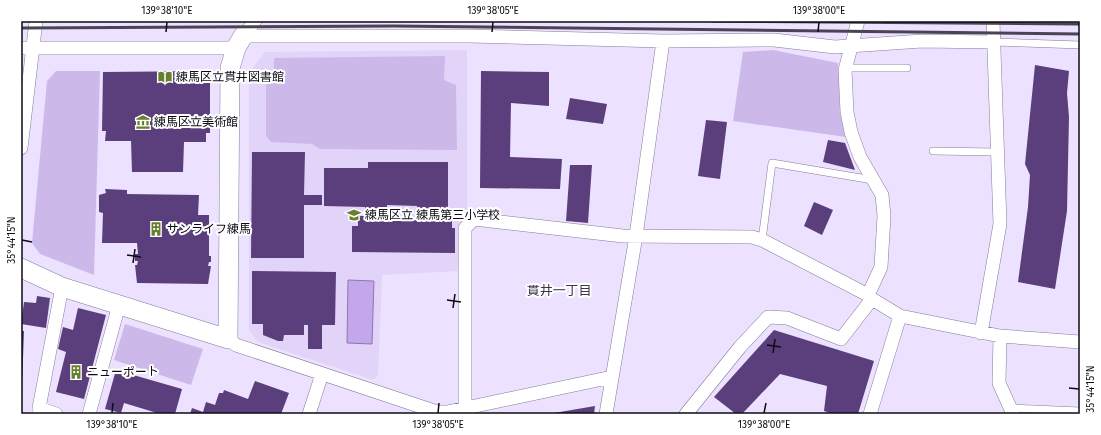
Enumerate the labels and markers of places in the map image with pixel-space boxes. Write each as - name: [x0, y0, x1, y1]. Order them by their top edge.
- library icon: 練馬区立貫井図書館: [157, 69, 173, 85]
- place label: 練馬区立貫井図書館: [176, 70, 284, 84]
- museum icon: 練馬区立美術館: [135, 114, 151, 130]
- place label: 練馬区立美術館: [154, 115, 238, 129]
- school or university icon: 練馬区立 練馬第三小学校: [346, 207, 362, 223]
- place label: 練馬区立 練馬第三小学校: [365, 208, 500, 222]
- building icon: サンライフ練馬: [148, 221, 164, 237]
- place label: サンライフ練馬: [167, 222, 251, 236]
- building icon: ニューポート: [68, 364, 84, 380]
- place label: ニューポート: [87, 365, 159, 379]

